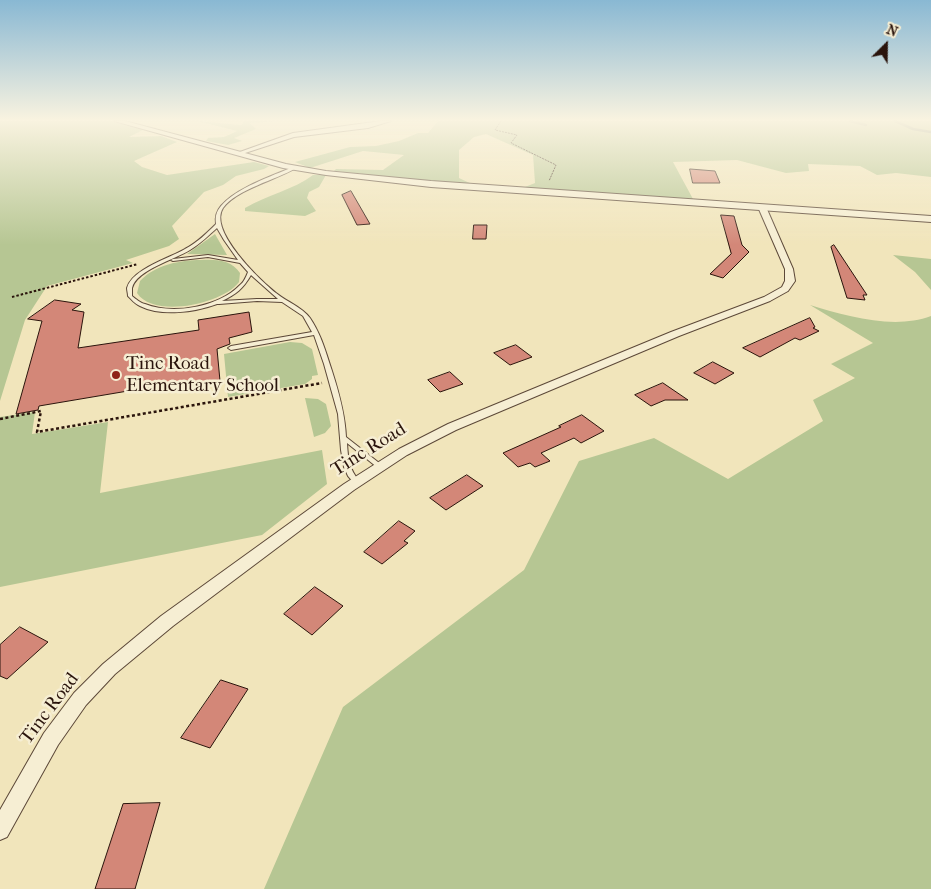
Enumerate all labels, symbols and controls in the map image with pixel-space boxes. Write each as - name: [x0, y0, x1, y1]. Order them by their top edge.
- north arrow: [861, 20, 911, 70]
- text: N: [884, 21, 900, 41]
- place label: Tinc Road Elementary School: [126, 353, 279, 397]
- marker: Tinc Road Elementary School: [110, 369, 122, 381]
- street label: Tinc Road: [327, 418, 411, 482]
- street label: Tinc Road: [16, 669, 84, 749]

